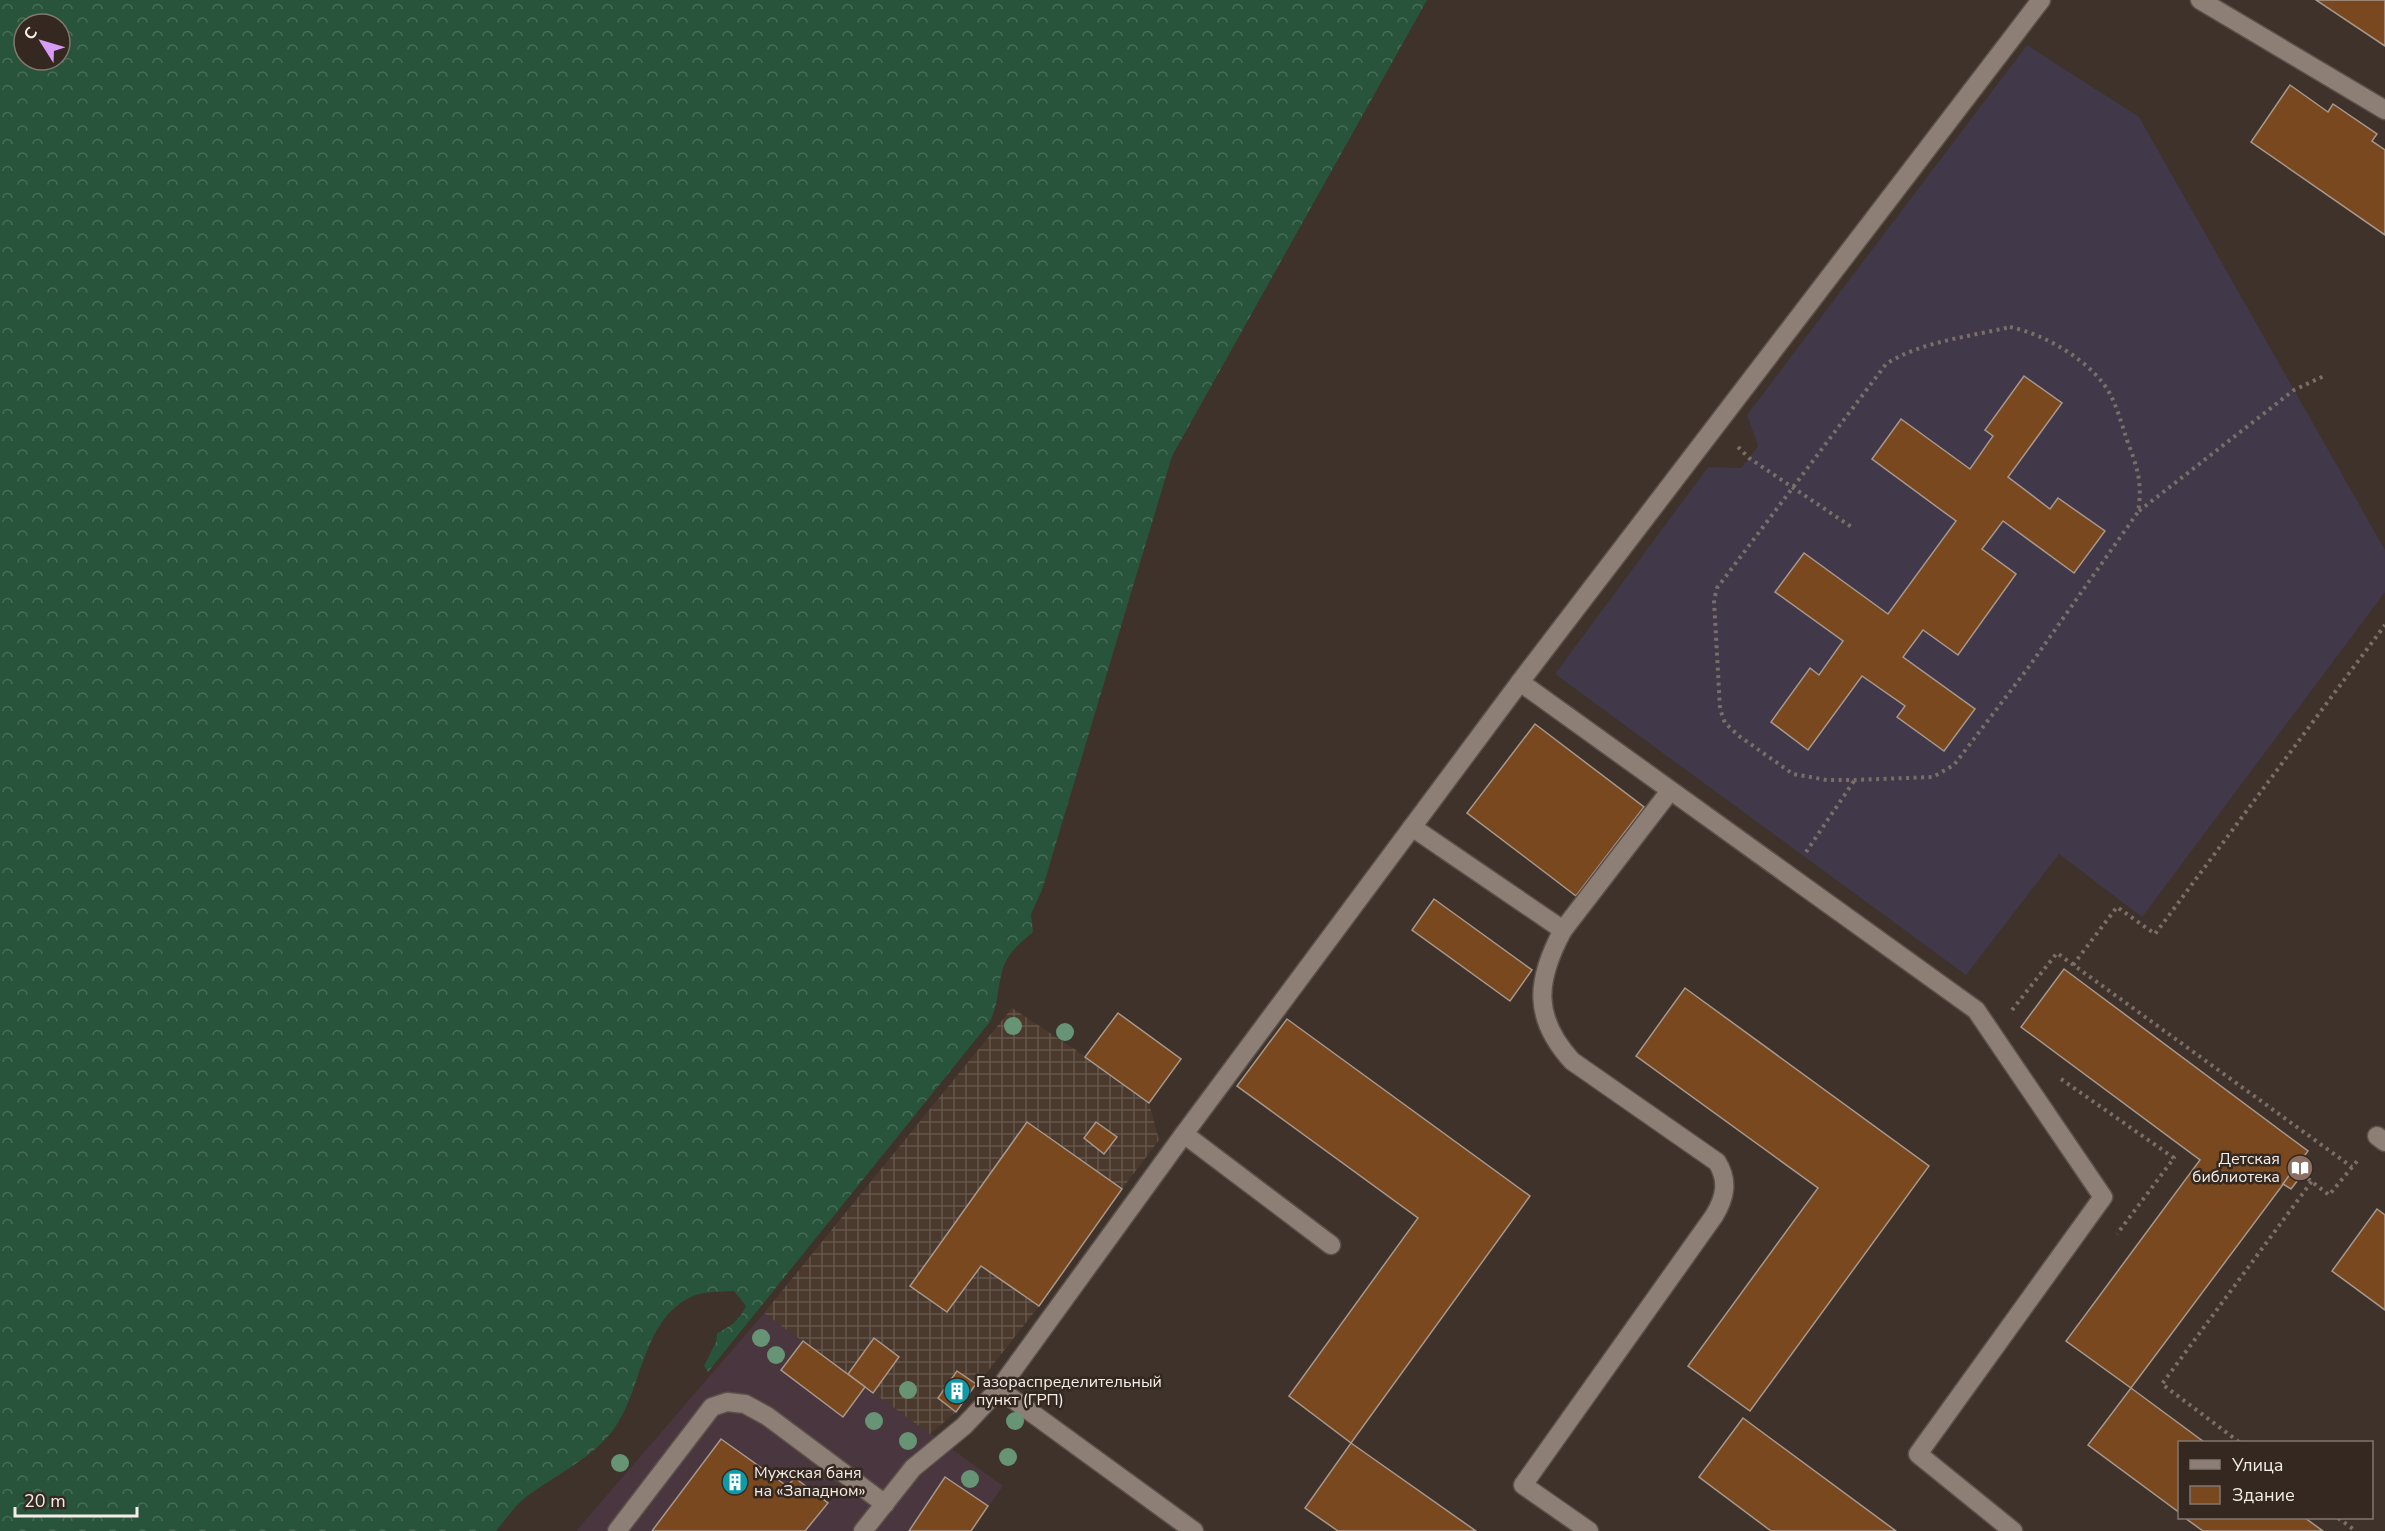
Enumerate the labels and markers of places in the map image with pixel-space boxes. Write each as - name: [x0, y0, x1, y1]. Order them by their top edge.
- place label: Детская библиотека: [2192, 1148, 2280, 1188]
- library icon: Детская библиотека: [2285, 1153, 2315, 1183]
- place label: Газораспределительный пункт (ГРП): [976, 1371, 1162, 1411]
- building icon: Газораспределительный пункт (ГРП): [942, 1376, 972, 1406]
- place label: Мужская баня на «Западном»: [754, 1462, 866, 1502]
- building icon: Мужская баня на «Западном»: [720, 1467, 750, 1497]

